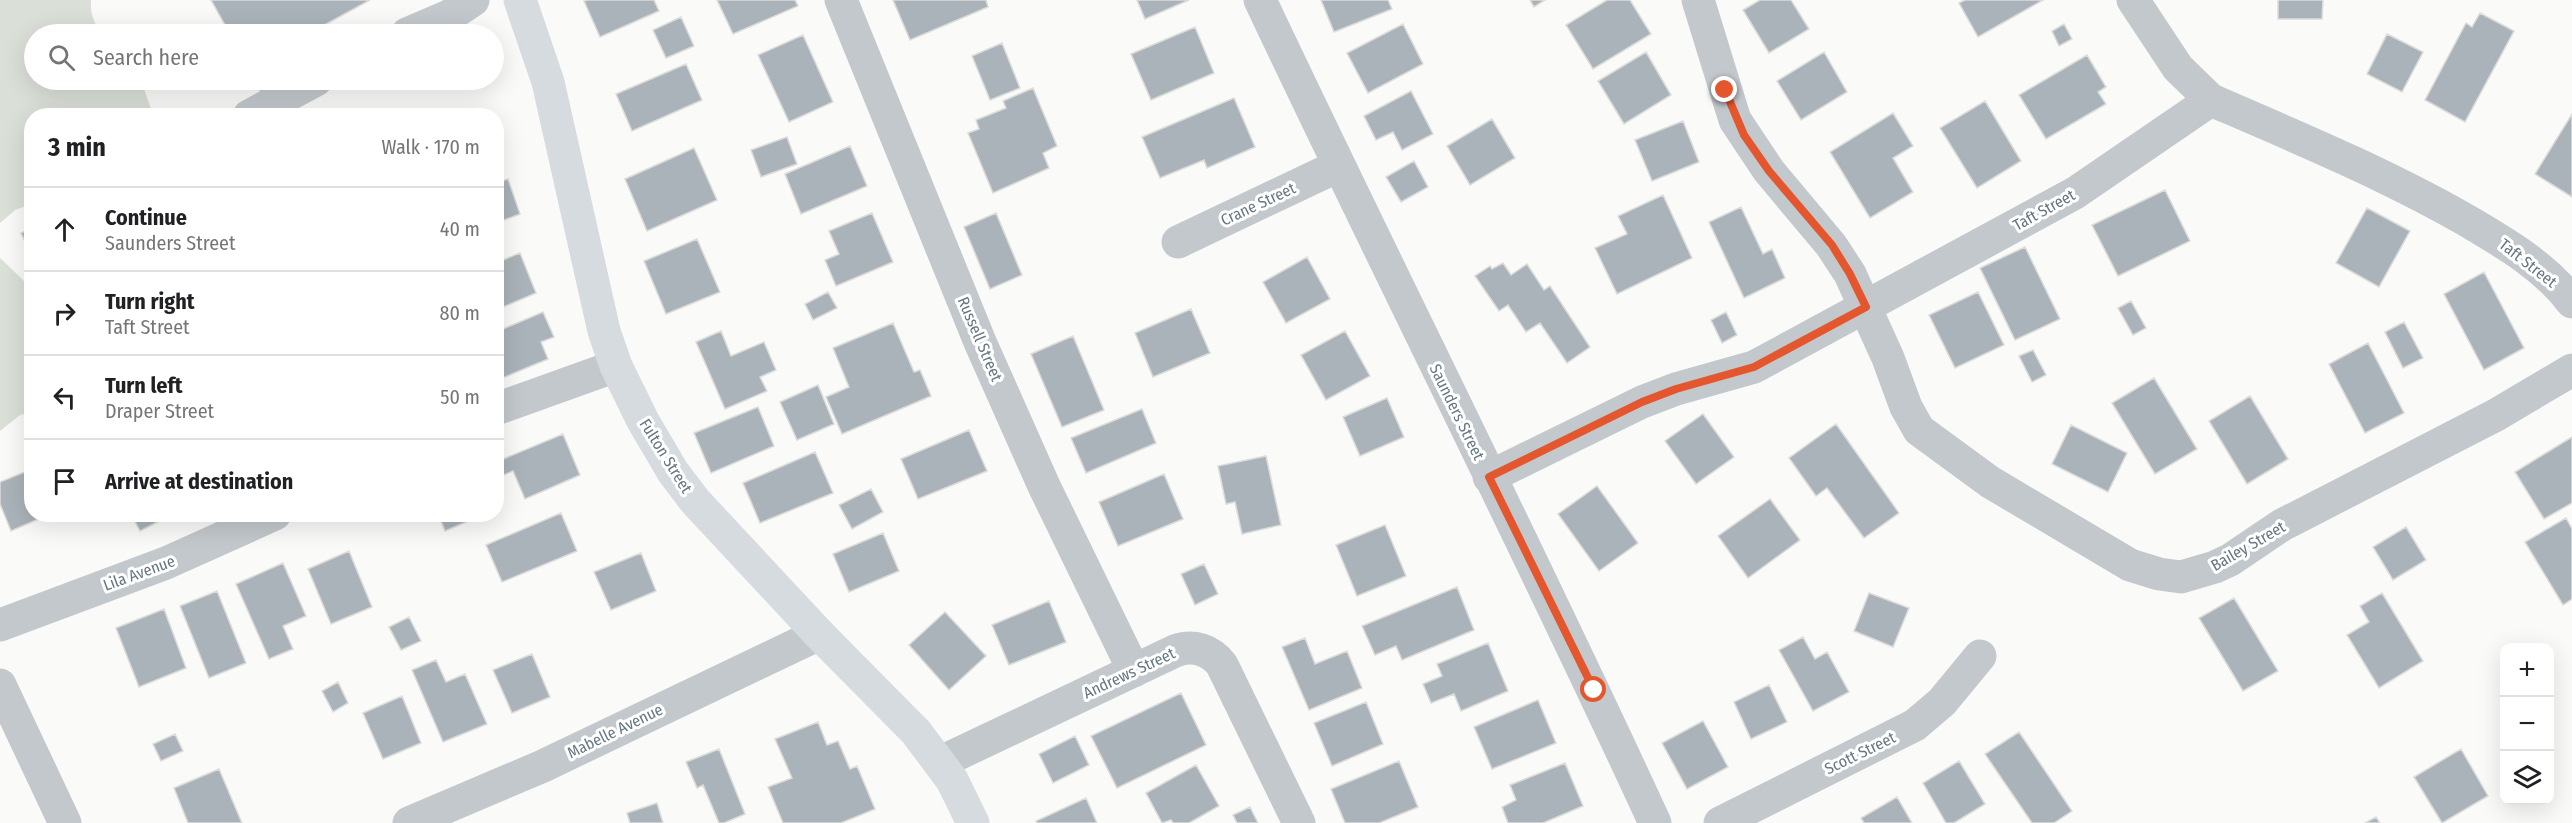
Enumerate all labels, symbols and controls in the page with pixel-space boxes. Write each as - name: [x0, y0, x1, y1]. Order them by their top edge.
- search box: [24, 24, 504, 90]
- icon: search: [45, 41, 78, 74]
- text: Search here: [93, 44, 199, 71]
- route end: [1711, 76, 1737, 102]
- text: 3 min: [48, 132, 106, 163]
- text: Walk · 170 m: [382, 135, 480, 159]
- street label: Crane Street: [1218, 178, 1299, 230]
- street label: Taft Street: [2010, 185, 2079, 235]
- text: Continue: [105, 204, 187, 231]
- icon: ahead: [48, 213, 81, 246]
- text: 40 m: [440, 217, 480, 241]
- text: Saunders Street: [105, 231, 235, 255]
- street label: Taft Street: [2495, 235, 2561, 292]
- text: Turn right: [105, 288, 194, 315]
- street label: Russell Street: [954, 294, 1007, 385]
- icon: right: [48, 297, 81, 330]
- text: 80 m: [440, 301, 480, 325]
- text: Taft Street: [105, 315, 190, 339]
- street label: Saunders Street: [1426, 361, 1489, 464]
- text: Turn left: [105, 372, 183, 399]
- icon: left: [48, 381, 81, 414]
- text: 50 m: [440, 385, 480, 409]
- text: Draper Street: [105, 399, 214, 423]
- street label: Fulton Street: [636, 415, 697, 497]
- icon: arrive: [48, 465, 81, 498]
- text: Arrive at destination: [105, 468, 293, 495]
- street label: Bailey Street: [2207, 517, 2289, 575]
- street label: Lila Avenue: [101, 551, 178, 595]
- street label: Andrews Street: [1080, 643, 1179, 703]
- map controls: [2500, 643, 2554, 805]
- button: +: [2500, 643, 2554, 697]
- route start: [1580, 676, 1606, 702]
- button: −: [2500, 697, 2554, 751]
- street label: Mabelle Avenue: [564, 700, 666, 762]
- street label: Scott Street: [1821, 727, 1899, 778]
- button: layers: [2500, 751, 2554, 805]

